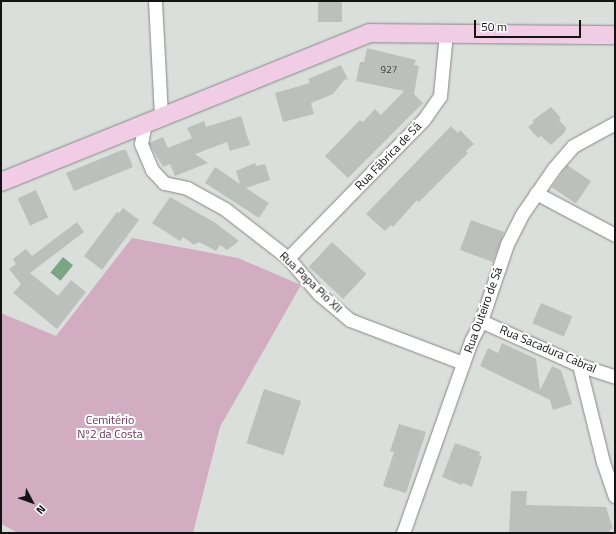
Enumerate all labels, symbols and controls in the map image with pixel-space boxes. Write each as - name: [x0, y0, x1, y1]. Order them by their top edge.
- scale bar: [476, 12, 583, 38]
- text: 50 m: [481, 17, 507, 36]
- house number: 927: [381, 64, 397, 76]
- street label: Rua Fábrica de Sá: [352, 119, 424, 193]
- street label: Rua Papa Pio XII: [277, 248, 345, 316]
- street label: Rua Outeiro de Sá: [461, 265, 505, 355]
- street label: Rua Sacadura Cabral: [498, 322, 598, 376]
- park label: Cemitério Nº2 da Costa: [77, 413, 143, 441]
- north arrow: [12, 482, 52, 522]
- text: N: [33, 502, 50, 518]

